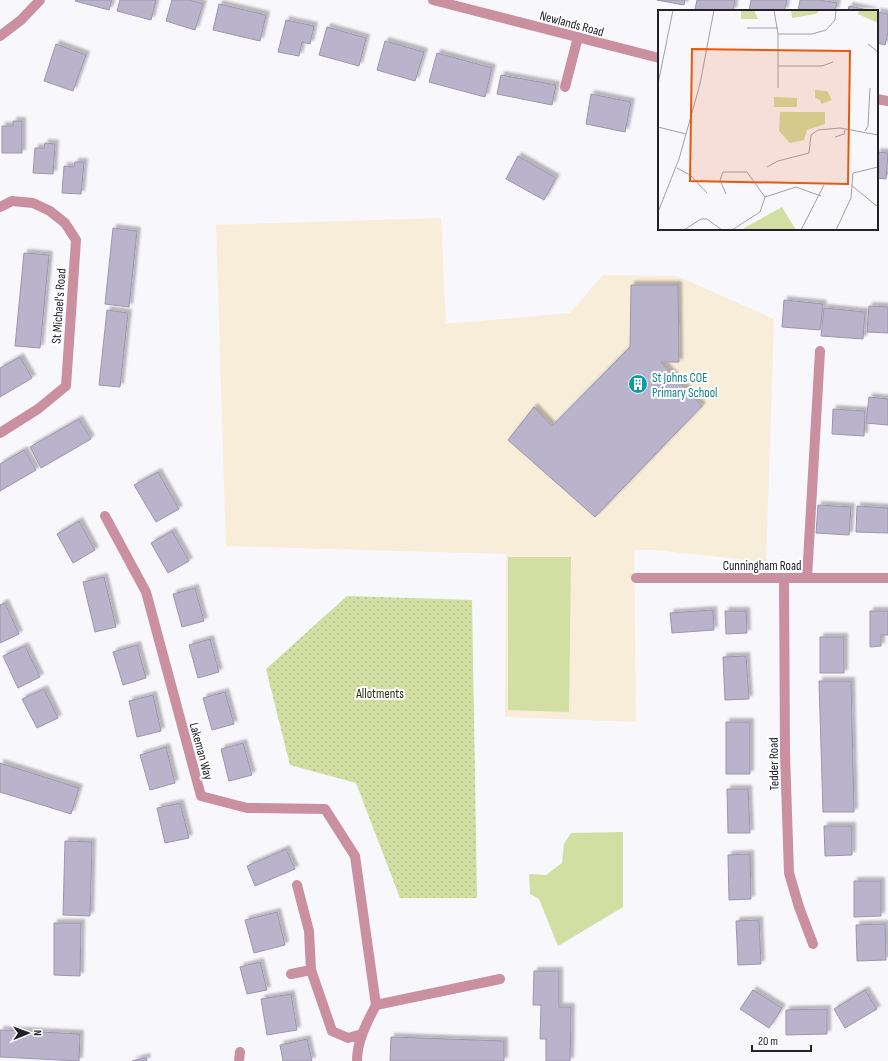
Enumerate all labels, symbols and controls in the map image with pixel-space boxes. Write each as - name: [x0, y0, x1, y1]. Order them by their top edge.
- street label: Newlands Road: [538, 8, 606, 40]
- inset map: [658, 10, 878, 230]
- street label: St Michael's Road: [48, 268, 70, 344]
- place label: St Johns COE Primary School: [652, 370, 717, 401]
- building icon: St Johns COE Primary School: [627, 373, 649, 395]
- street label: Cunningham Road: [723, 558, 801, 574]
- park label: Allotments: [355, 686, 404, 702]
- street label: Lakeman Way: [186, 721, 216, 782]
- street label: Tedder Road: [766, 737, 782, 791]
- north arrow: [8, 1013, 48, 1053]
- scale bar: [752, 1027, 811, 1053]
- text: N: [31, 1030, 44, 1036]
- text: 20 m: [758, 1034, 778, 1049]

